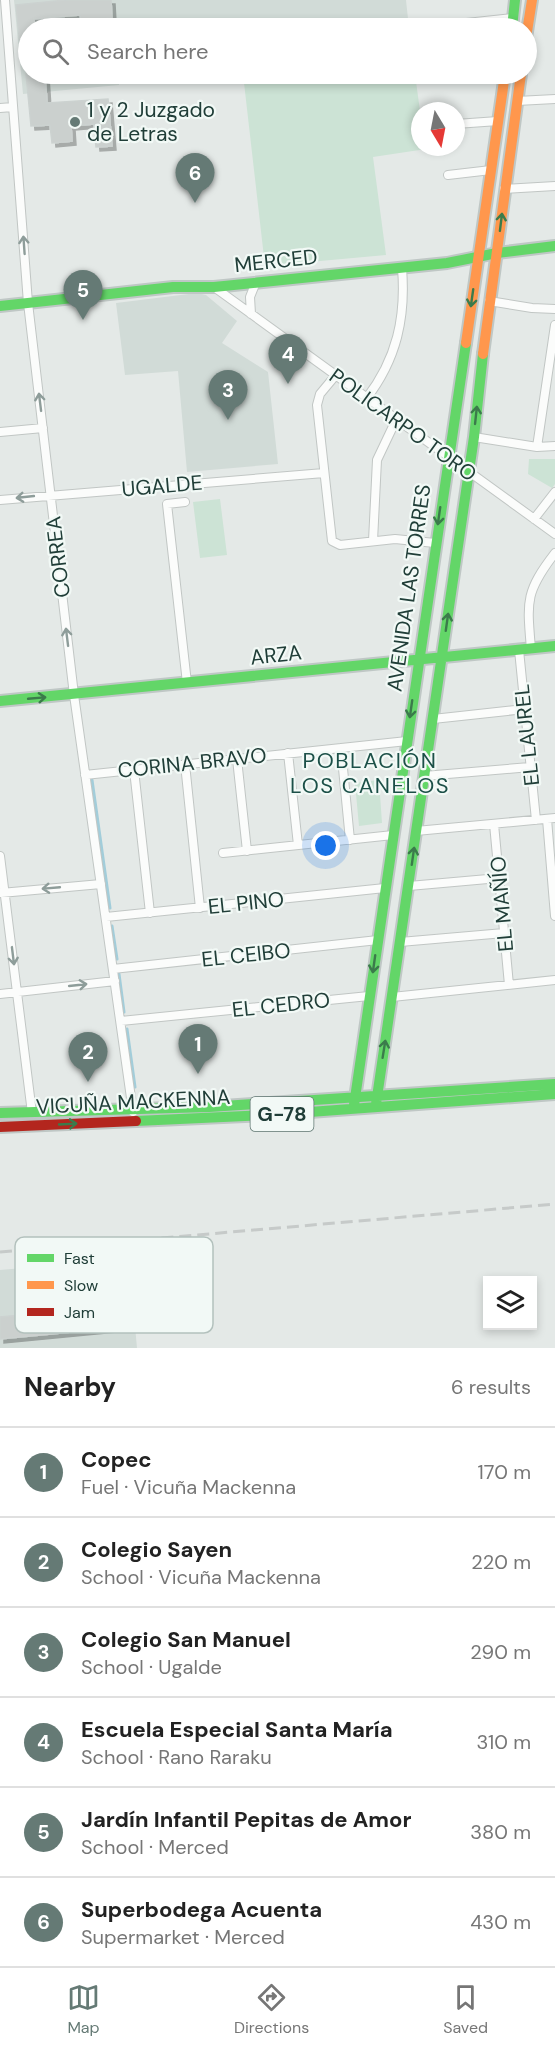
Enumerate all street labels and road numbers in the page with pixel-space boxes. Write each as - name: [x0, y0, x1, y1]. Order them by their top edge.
- street label: MERCED: [233, 243, 319, 279]
- street label: POLICARPO TORO: [324, 362, 482, 488]
- street label: UGALDE: [120, 469, 204, 503]
- street label: AVENIDA LAS TORRES: [381, 482, 437, 694]
- street label: CORREA: [39, 515, 77, 599]
- street label: ARZA: [249, 638, 303, 672]
- street label: EL LAUREL: [508, 683, 546, 787]
- street label: CORINA BRAVO: [116, 741, 268, 785]
- street label: EL MAÑÍO: [484, 855, 520, 953]
- street label: EL PINO: [207, 885, 285, 921]
- street label: EL CEIBO: [200, 936, 292, 974]
- street label: EL CEDRO: [230, 986, 332, 1024]
- street label: VICUÑA MACKENNA: [35, 1083, 231, 1121]
- road number: G-78: [250, 1097, 314, 1131]

